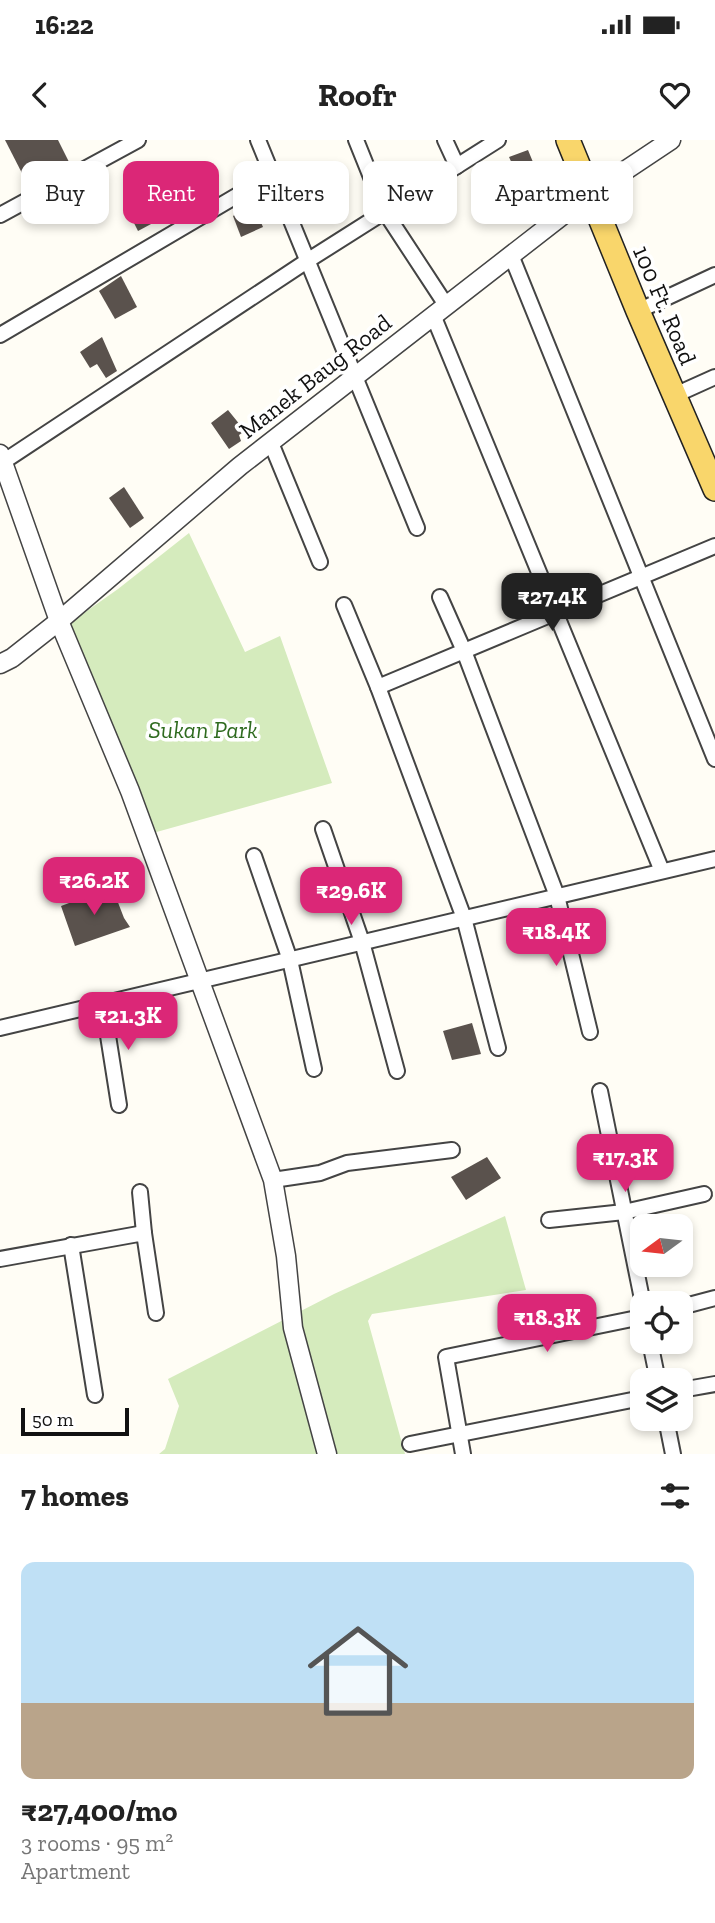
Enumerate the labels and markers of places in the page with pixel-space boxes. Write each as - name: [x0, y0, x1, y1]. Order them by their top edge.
- pin: ₹27.4K: [495, 574, 609, 633]
- pin: ₹26.2K: [37, 858, 151, 917]
- pin: ₹29.6K: [294, 868, 408, 927]
- pin: ₹18.4K: [499, 908, 613, 968]
- pin: ₹21.3K: [71, 992, 185, 1052]
- pin: ₹17.3K: [568, 1135, 682, 1194]
- pin: ₹18.3K: [490, 1294, 604, 1354]

